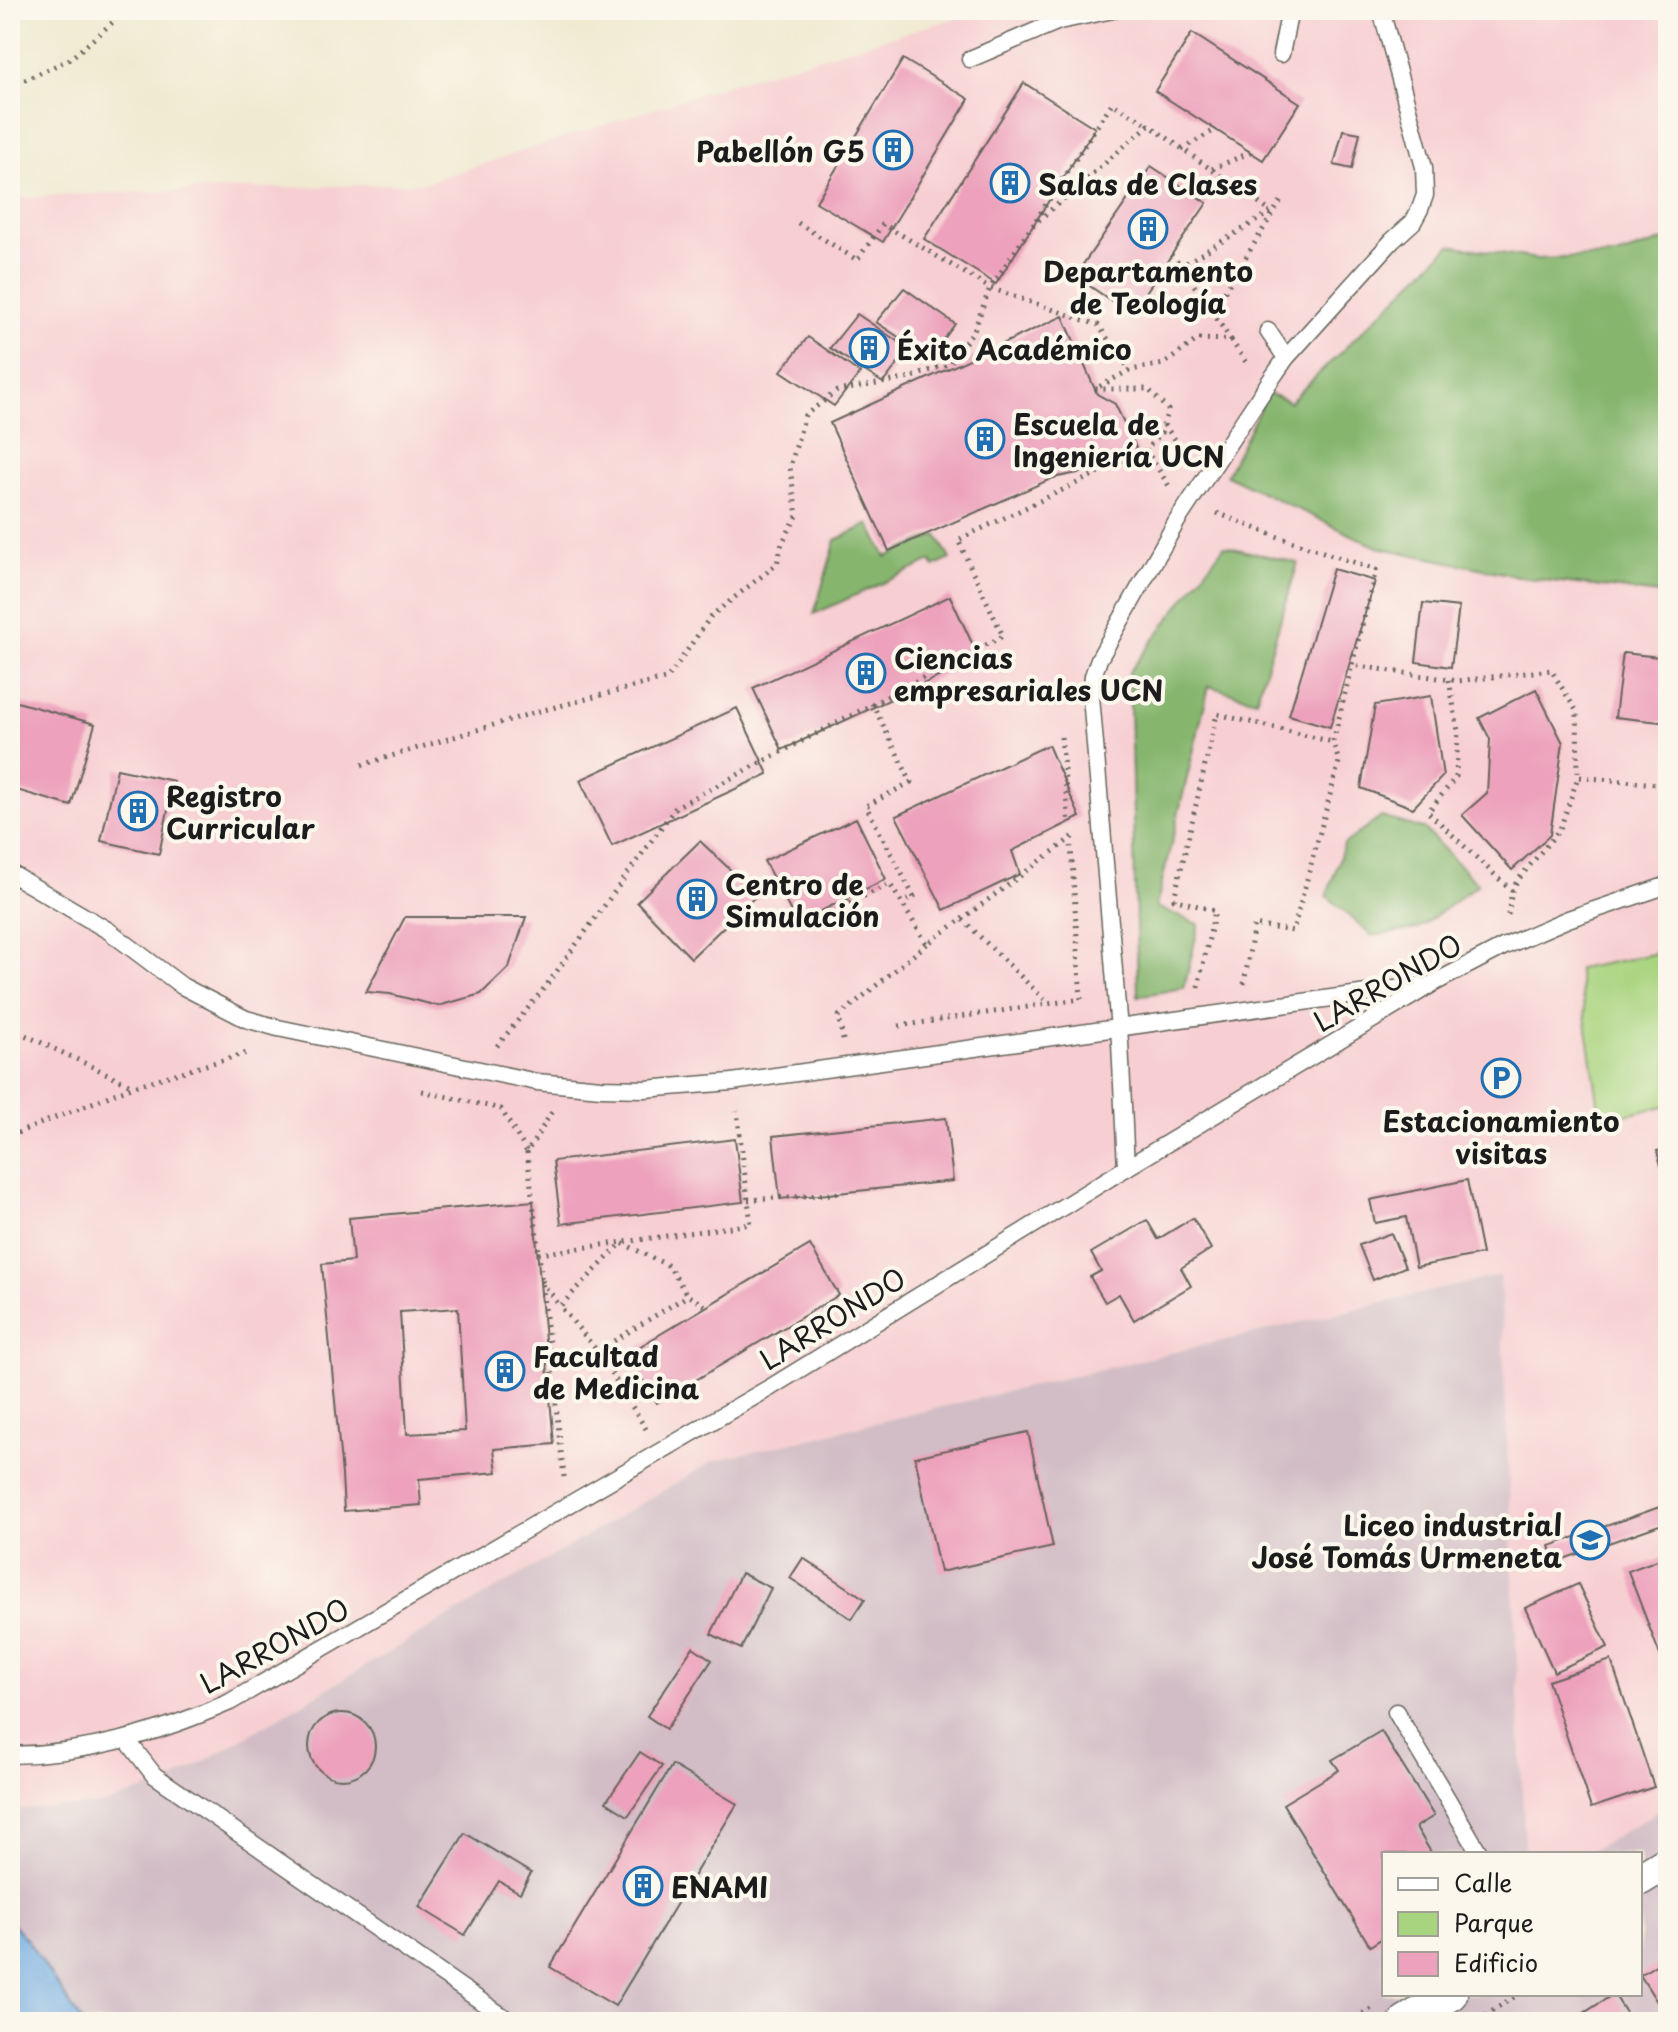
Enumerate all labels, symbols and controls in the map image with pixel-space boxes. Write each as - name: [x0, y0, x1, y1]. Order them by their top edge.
- place label: Pabellón G5: [696, 129, 865, 172]
- building icon: Pabellón G5: [872, 129, 914, 171]
- building icon: Salas de Clases: [989, 162, 1031, 204]
- place label: Salas de Clases: [1038, 162, 1257, 205]
- building icon: Departamento de Teología: [1127, 208, 1169, 250]
- place label: Departamento de Teología: [1043, 249, 1253, 324]
- building icon: Éxito Académico: [848, 327, 890, 369]
- place label: Éxito Académico: [897, 327, 1132, 370]
- place label: Escuela de Ingeniería UCN: [1013, 402, 1224, 477]
- building icon: Escuela de Ingeniería UCN: [964, 418, 1006, 460]
- place label: Ciencias empresariales UCN: [894, 636, 1163, 711]
- building icon: Ciencias empresariales UCN: [845, 652, 887, 694]
- place label: Registro Curricular: [166, 774, 315, 849]
- building icon: Registro Curricular: [117, 790, 159, 832]
- place label: Centro de Simulación: [725, 862, 880, 937]
- building icon: Centro de Simulación: [676, 878, 718, 920]
- street label: LARRONDO: [1305, 922, 1469, 1042]
- parking icon: Estacionamiento visitas: [1480, 1057, 1522, 1099]
- place label: Estacionamiento visitas: [1383, 1099, 1619, 1174]
- street label: LARRONDO: [751, 1256, 913, 1380]
- place label: Facultad de Medicina: [533, 1334, 699, 1409]
- building icon: Facultad de Medicina: [484, 1350, 526, 1392]
- place label: Liceo industrial José Tomás Urmeneta: [1251, 1503, 1562, 1578]
- school or university icon: Liceo industrial José Tomás Urmeneta: [1569, 1519, 1611, 1561]
- street label: LARRONDO: [191, 1586, 357, 1704]
- legend: [1382, 1852, 1642, 1996]
- text: Calle: [1454, 1864, 1512, 1900]
- building icon: ENAMI: [622, 1865, 664, 1907]
- place label: ENAMI: [671, 1865, 768, 1908]
- text: Parque: [1454, 1904, 1534, 1940]
- text: Edificio: [1454, 1944, 1538, 1980]

